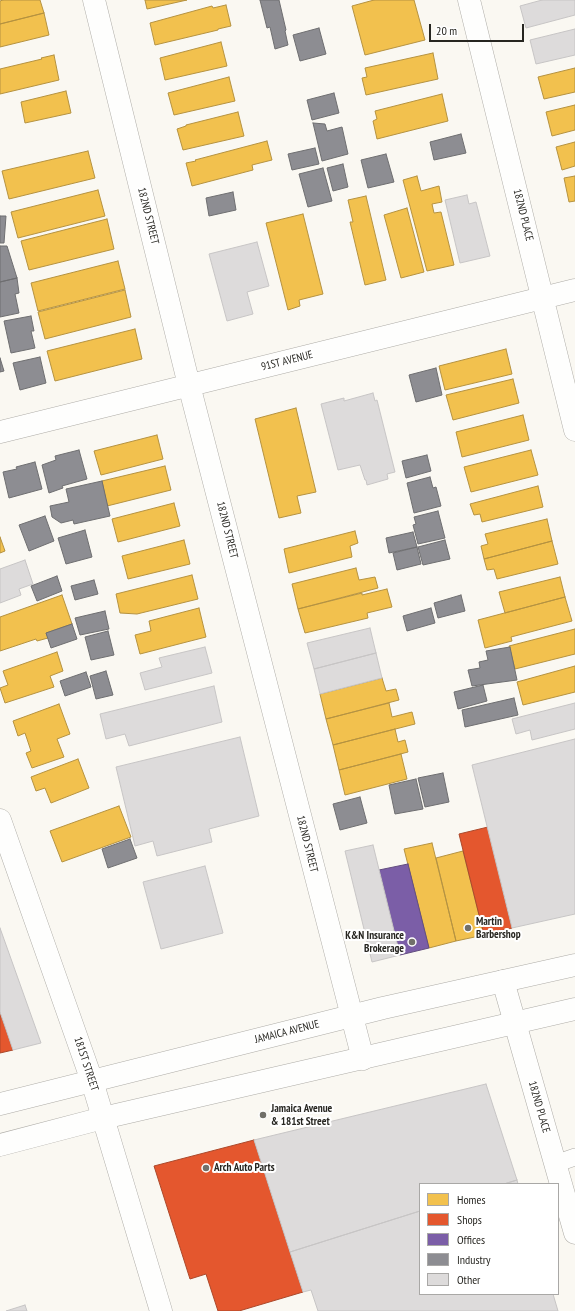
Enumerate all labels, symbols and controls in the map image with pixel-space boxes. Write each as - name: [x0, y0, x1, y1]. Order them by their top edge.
- scale bar: [431, 16, 526, 42]
- text: 20 m: [436, 23, 457, 38]
- street label: 182ND STREET: [135, 186, 161, 246]
- street label: 182ND PLACE: [510, 188, 536, 242]
- street label: 91ST AVENUE: [260, 348, 314, 374]
- street label: 182ND STREET: [214, 500, 240, 560]
- street label: 182ND STREET: [294, 814, 320, 874]
- place label: Martin Barbershop: [476, 915, 521, 941]
- marker: Martin Barbershop: [463, 923, 473, 933]
- place label: K&N Insurance Brokerage: [345, 929, 404, 955]
- marker: K&N Insurance Brokerage: [407, 937, 417, 947]
- street label: JAMAICA AVENUE: [253, 1018, 321, 1046]
- street label: 181ST STREET: [71, 1035, 101, 1093]
- street label: 182ND PLACE: [525, 1080, 553, 1134]
- place label: Jamaica Avenue & 181st Street: [271, 1102, 332, 1128]
- marker: Jamaica Avenue & 181st Street: [258, 1110, 268, 1120]
- place label: Arch Auto Parts: [214, 1161, 275, 1175]
- marker: Arch Auto Parts: [201, 1163, 211, 1173]
- legend: [419, 1183, 559, 1295]
- text: Homes: [457, 1192, 485, 1207]
- text: Shops: [457, 1212, 482, 1227]
- text: Offices: [457, 1232, 485, 1247]
- text: Industry: [457, 1252, 491, 1267]
- text: Other: [457, 1272, 480, 1287]

